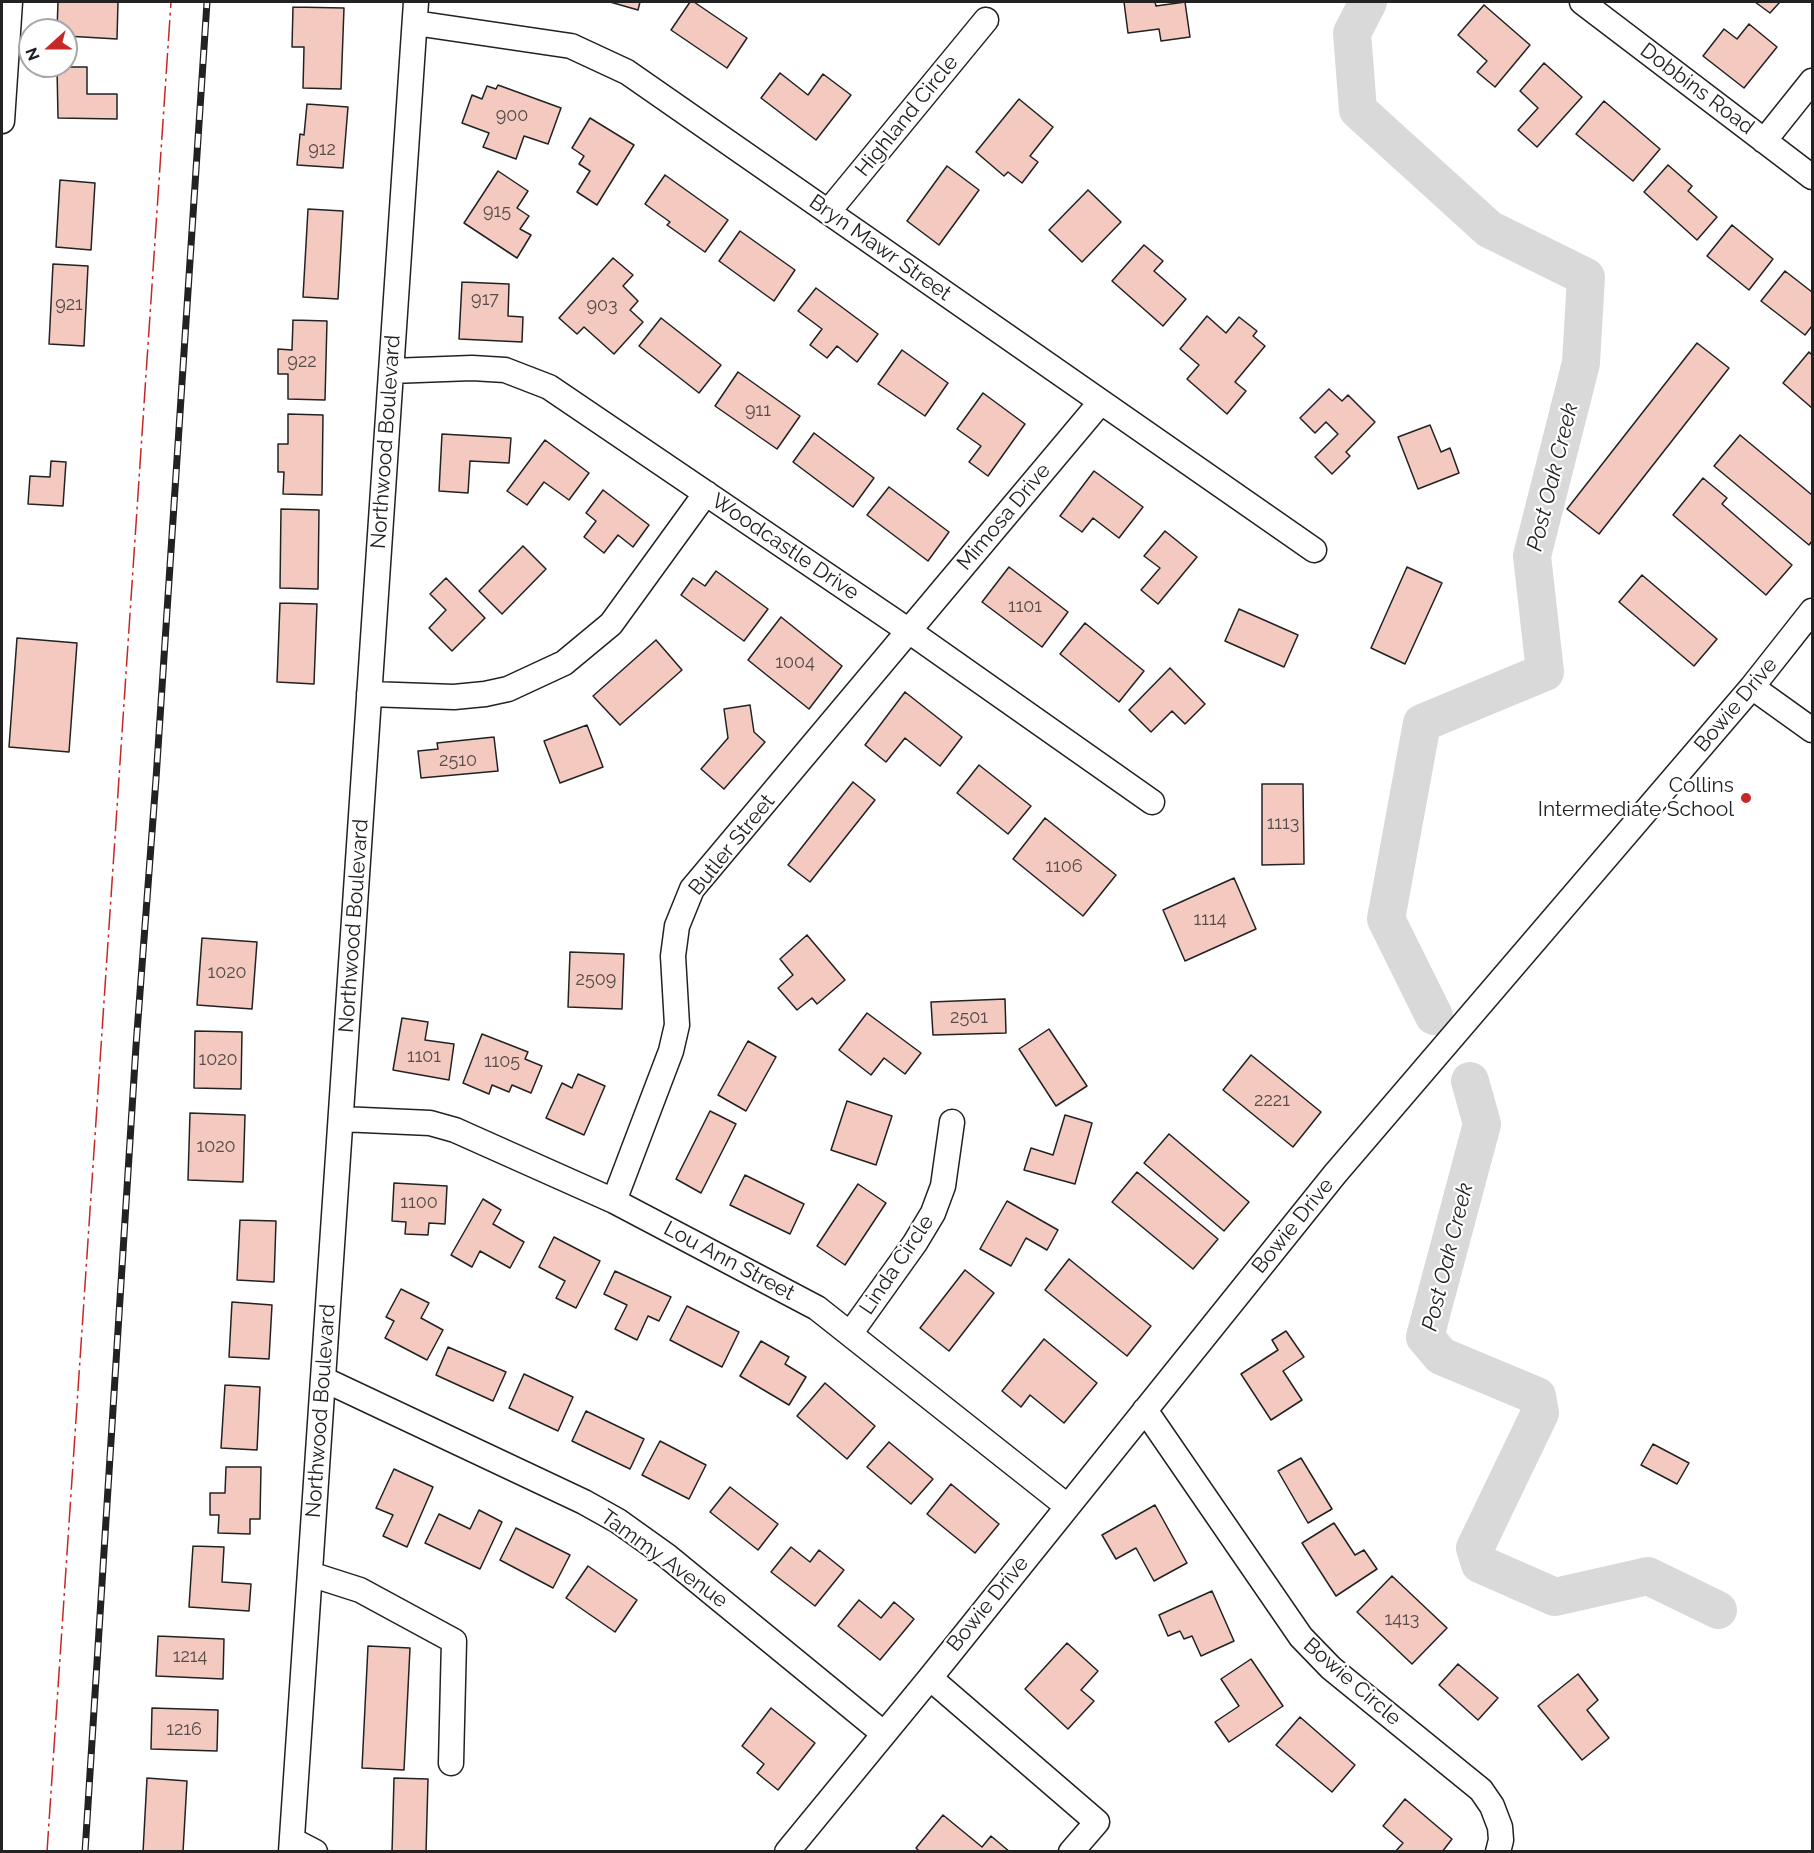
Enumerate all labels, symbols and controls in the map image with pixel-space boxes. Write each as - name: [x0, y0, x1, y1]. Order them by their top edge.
- north arrow: [18, 18, 78, 78]
- street label: Dobbins Road: [1635, 38, 1759, 140]
- text: N: [22, 45, 44, 63]
- street label: Highland Circle: [850, 50, 964, 182]
- house number: 900: [496, 105, 528, 127]
- house number: 912: [308, 139, 336, 161]
- street label: Bryn Mawr Street: [804, 190, 956, 306]
- house number: 915: [483, 201, 511, 223]
- house number: 917: [471, 289, 499, 311]
- house number: 921: [55, 294, 83, 316]
- house number: 903: [586, 295, 618, 317]
- street label: Northwood Boulevard: [366, 334, 406, 550]
- house number: 922: [287, 351, 317, 373]
- house number: 911: [745, 400, 771, 422]
- water label: Post Oak Creek: [1522, 400, 1584, 554]
- street label: Mimosa Drive: [952, 458, 1056, 576]
- street label: Woodcastle Drive: [707, 488, 863, 606]
- house number: 1101: [1008, 596, 1042, 618]
- house number: 1004: [775, 652, 815, 674]
- street label: Bowie Drive: [1689, 653, 1783, 757]
- house number: 2510: [439, 750, 477, 772]
- place label: Collins Intermediate School: [1538, 773, 1734, 823]
- street label: Butler Street: [684, 789, 780, 901]
- marker: Collins Intermediate School: [1739, 791, 1753, 805]
- house number: 1113: [1267, 813, 1299, 835]
- street label: Northwood Boulevard: [334, 818, 374, 1034]
- house number: 1106: [1045, 856, 1083, 878]
- house number: 1114: [1194, 909, 1226, 931]
- house number: 1020: [207, 962, 247, 984]
- house number: 2509: [576, 969, 616, 991]
- house number: 2501: [950, 1007, 988, 1029]
- house number: 1101: [407, 1046, 441, 1068]
- house number: 1020: [198, 1049, 238, 1071]
- house number: 1105: [484, 1051, 520, 1073]
- house number: 2221: [1254, 1090, 1290, 1112]
- house number: 1020: [196, 1136, 236, 1158]
- street label: Bowie Drive: [1247, 1173, 1339, 1279]
- water label: Post Oak Creek: [1417, 1180, 1479, 1334]
- house number: 1100: [400, 1192, 438, 1214]
- street label: Linda Circle: [855, 1210, 939, 1320]
- street label: Lou Ann Street: [659, 1216, 799, 1306]
- street label: Northwood Boulevard: [301, 1303, 341, 1519]
- street label: Tammy Avenue: [596, 1504, 732, 1614]
- street label: Bowie Drive: [942, 1551, 1034, 1657]
- house number: 1413: [1385, 1609, 1419, 1631]
- street label: Bowie Circle: [1298, 1633, 1406, 1731]
- house number: 1214: [173, 1646, 207, 1668]
- house number: 1216: [166, 1719, 202, 1741]

